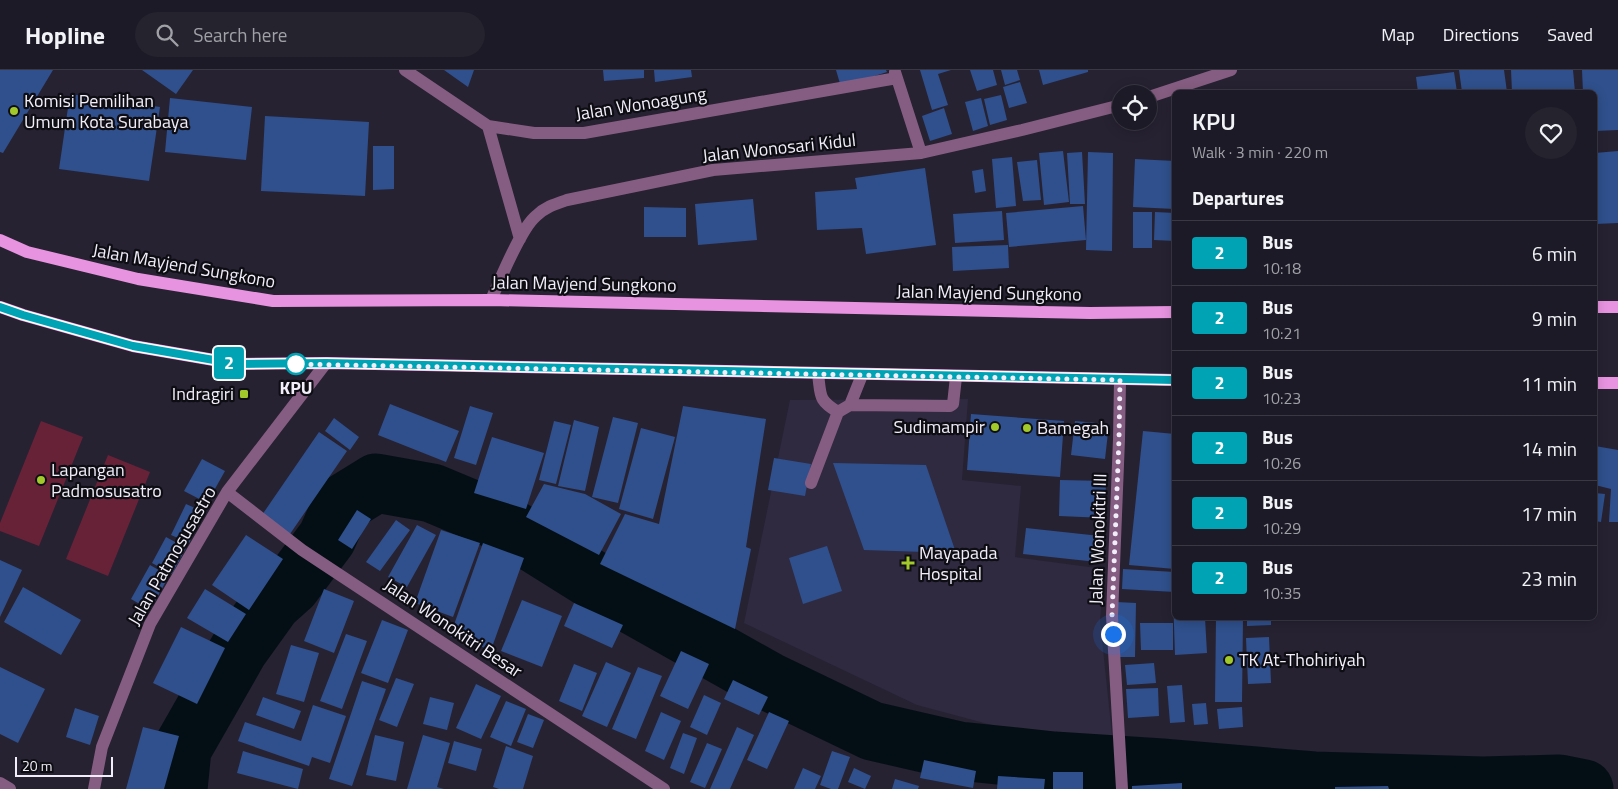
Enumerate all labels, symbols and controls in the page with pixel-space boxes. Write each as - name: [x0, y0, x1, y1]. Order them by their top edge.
- search box: [135, 12, 485, 57]
- text: Hopline: [25, 17, 105, 53]
- text: Search here: [193, 20, 287, 49]
- icon: search: [153, 21, 181, 49]
- text: Map: [1381, 21, 1415, 48]
- text: Directions: [1443, 21, 1519, 48]
- text: Saved: [1547, 21, 1593, 48]
- street label: Jalan Wonoagung: [574, 80, 708, 127]
- map controls: [1112, 85, 1157, 130]
- button: locate: [1112, 85, 1157, 130]
- place label: Komisi Pemilihan Umum Kota Surabaya: [24, 87, 188, 135]
- text: KPU: [1192, 103, 1236, 139]
- marker: Komisi Pemilihan Umum Kota Surabaya: [8, 105, 20, 117]
- button: heart: [1525, 107, 1577, 159]
- street label: Jalan Wonosari Kidul: [701, 126, 857, 169]
- text: Walk · 3 min · 220 m: [1192, 140, 1328, 164]
- text: Departures: [1192, 183, 1284, 212]
- text: Bus: [1262, 227, 1293, 256]
- street label: Jalan Mayjend Sungkono: [91, 236, 278, 295]
- text: 2: [1214, 239, 1225, 266]
- text: 6 min: [1532, 239, 1577, 268]
- text: 10:18: [1262, 256, 1301, 280]
- street label: Jalan Mayjend Sungkono: [491, 268, 677, 299]
- street label: Jalan Mayjend Sungkono: [896, 277, 1082, 308]
- text: Bus: [1262, 292, 1293, 321]
- text: 2: [1214, 304, 1225, 331]
- text: 9 min: [1532, 304, 1577, 333]
- text: 10:21: [1262, 321, 1301, 345]
- line badge: 2: [213, 347, 245, 379]
- text: 2: [224, 349, 234, 376]
- marker: KPU: [285, 353, 307, 375]
- text: Bus: [1262, 357, 1293, 386]
- text: 2: [1214, 369, 1225, 396]
- text: 11 min: [1521, 369, 1577, 398]
- place label: KPU: [279, 374, 313, 401]
- place label: Indragiri: [172, 380, 234, 407]
- text: 10:23: [1262, 386, 1301, 410]
- marker: Indragiri: [238, 388, 250, 400]
- place label: Sudimampir: [893, 413, 985, 440]
- place label: Bamegah: [1037, 414, 1109, 441]
- marker: Sudimampir: [989, 421, 1001, 433]
- marker: Bamegah: [1021, 422, 1033, 434]
- text: Bus: [1262, 422, 1293, 451]
- text: 2: [1214, 434, 1225, 461]
- text: 14 min: [1521, 434, 1577, 463]
- text: 10:26: [1262, 451, 1301, 475]
- place label: Lapangan Padmosusatro: [51, 456, 162, 504]
- street label: Jalan Wonokitri III: [1082, 473, 1113, 605]
- marker: Lapangan Padmosusatro: [35, 474, 47, 486]
- street label: Jalan Patmosusastro: [121, 481, 223, 631]
- text: Bus: [1262, 487, 1293, 516]
- text: 2: [1214, 499, 1225, 526]
- text: 17 min: [1521, 499, 1577, 528]
- text: 10:29: [1262, 516, 1301, 540]
- place label: Mayapada Hospital: [919, 539, 998, 587]
- text: Bus: [1262, 552, 1293, 581]
- marker: Mayapada Hospital: [901, 556, 915, 570]
- text: 2: [1214, 564, 1225, 591]
- text: 23 min: [1521, 564, 1577, 593]
- street label: Jalan Wonokitri Besar: [379, 571, 528, 684]
- text: 10:35: [1262, 581, 1301, 605]
- your location: [1101, 622, 1126, 647]
- place label: TK At-Thohiriyah: [1239, 646, 1365, 673]
- marker: TK At-Thohiriyah: [1223, 654, 1235, 666]
- scale bar: [15, 754, 112, 777]
- text: 20 m: [22, 755, 52, 776]

